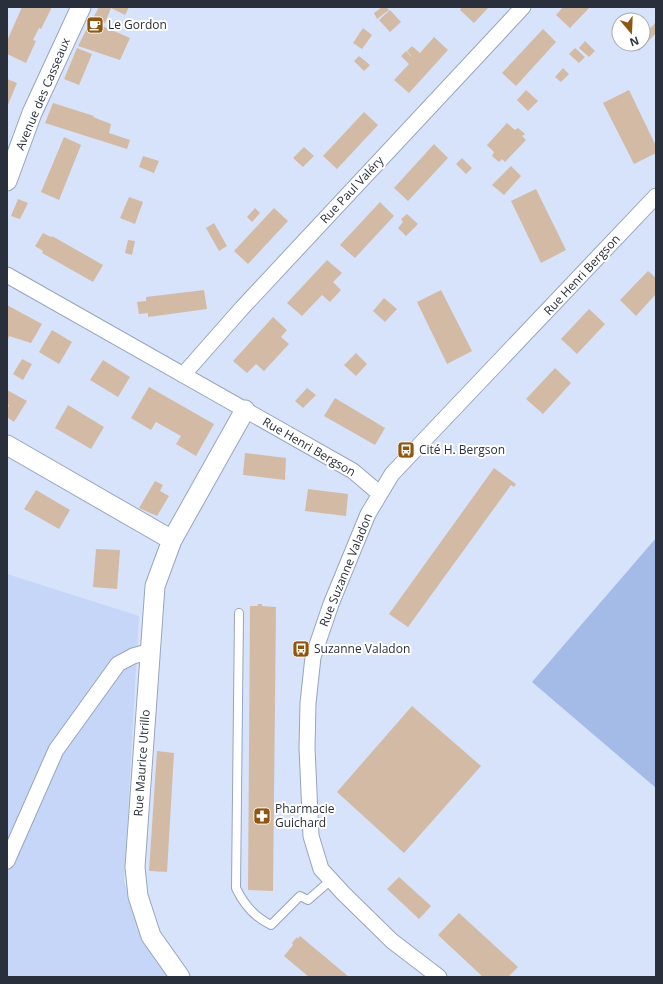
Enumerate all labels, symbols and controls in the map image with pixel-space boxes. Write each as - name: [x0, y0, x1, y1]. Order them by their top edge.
- north arrow: [611, 12, 651, 52]
- cafe icon: Le Gordon: [85, 15, 105, 35]
- place label: Le Gordon: [108, 16, 167, 33]
- text: N: [628, 33, 641, 50]
- street label: Avenue des Casseaux: [11, 34, 74, 153]
- street label: Rue Paul Valéry: [316, 152, 388, 227]
- street label: Rue Henri Bergson: [540, 231, 624, 319]
- street label: Rue Henri Bergson: [260, 413, 359, 480]
- bus stop icon: Cité H. Bergson: [396, 440, 416, 460]
- place label: Cité H. Bergson: [419, 441, 505, 458]
- street label: Rue Suzanne Valadon: [315, 511, 376, 629]
- bus stop icon: Suzanne Valadon: [291, 639, 311, 659]
- place label: Suzanne Valadon: [314, 640, 410, 657]
- street label: Rue Maurice Utrillo: [129, 709, 154, 817]
- place label: Pharmacie Guichard: [275, 800, 335, 831]
- pharmacy icon: Pharmacie Guichard: [252, 806, 272, 826]

